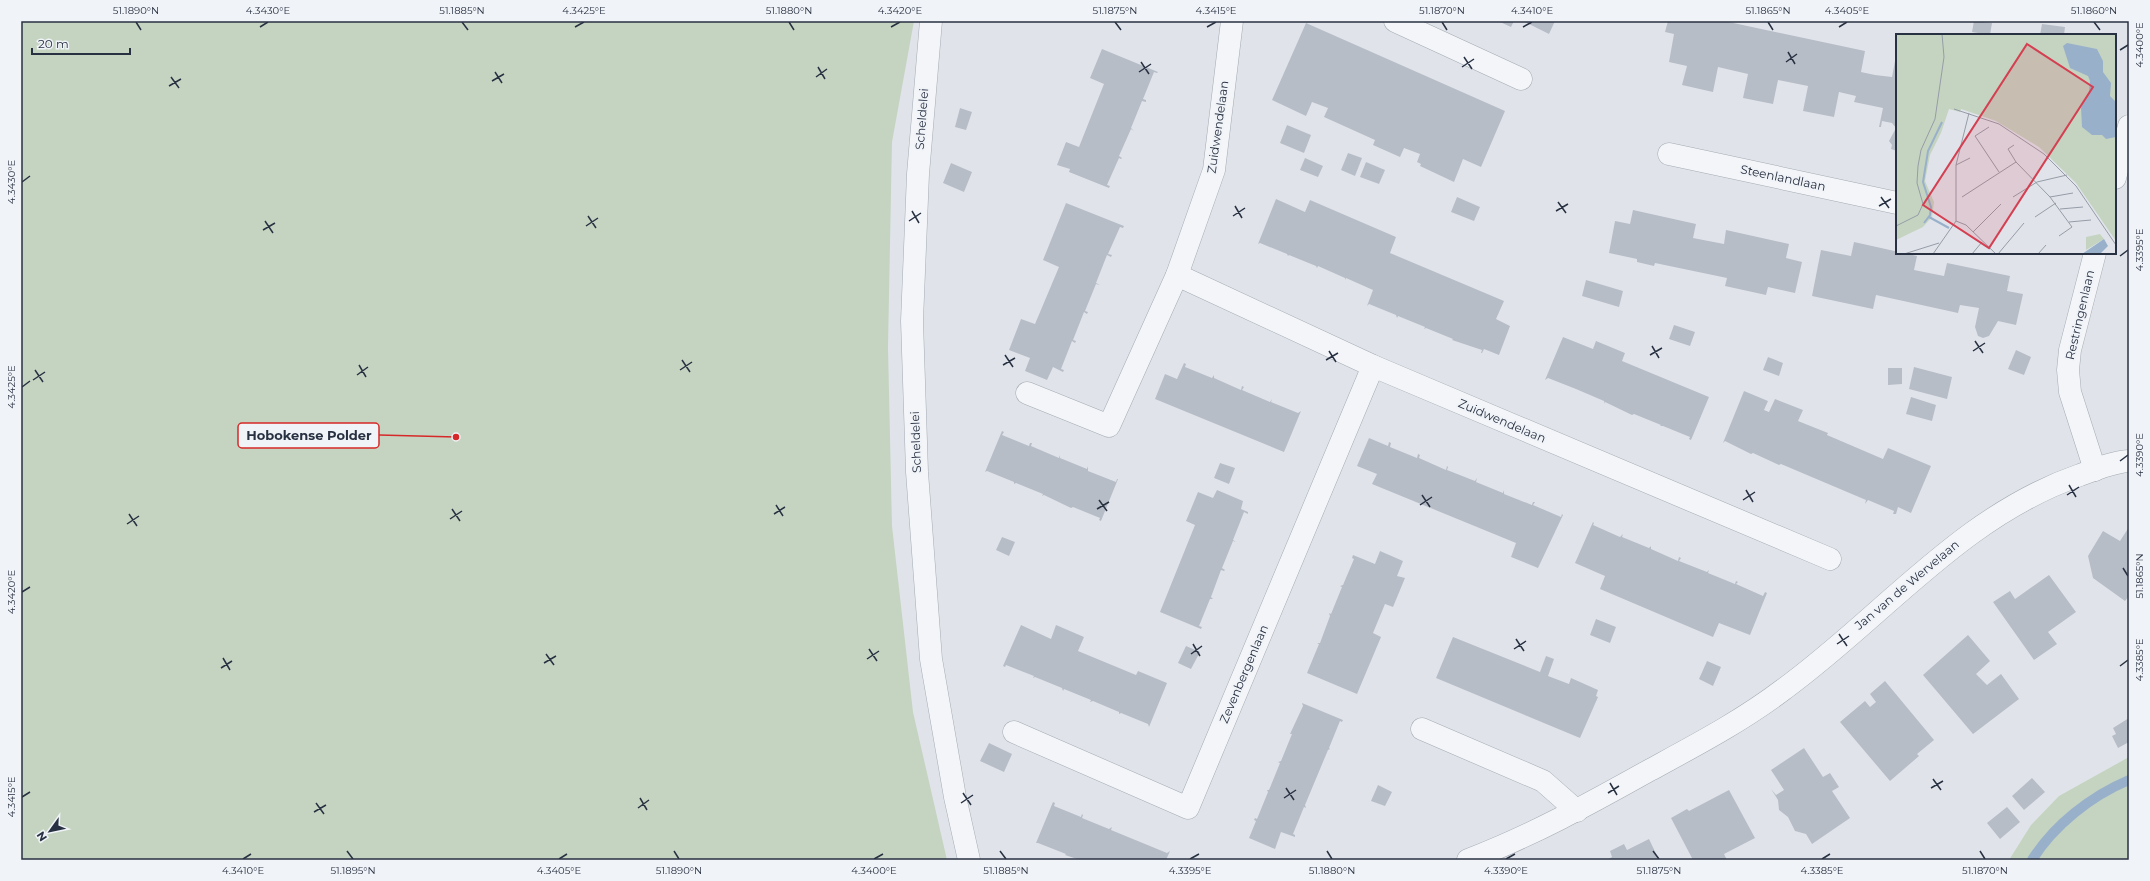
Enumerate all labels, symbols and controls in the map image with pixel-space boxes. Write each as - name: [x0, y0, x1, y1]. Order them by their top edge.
- text: 51.1890°N: [113, 4, 159, 17]
- text: 4.3430°E: [246, 4, 290, 17]
- text: 51.1885°N: [439, 4, 485, 17]
- text: 4.3425°E: [562, 4, 606, 17]
- text: 51.1880°N: [766, 4, 812, 17]
- text: 4.3420°E: [878, 4, 923, 17]
- text: 51.1875°N: [1093, 4, 1137, 17]
- text: 4.3415°E: [1195, 4, 1237, 17]
- text: 51.1870°N: [1419, 4, 1465, 17]
- text: 4.3410°E: [1511, 4, 1553, 17]
- text: 51.1865°N: [1745, 4, 1791, 17]
- text: 4.3405°E: [1825, 4, 1869, 17]
- text: 51.1860°N: [2071, 4, 2117, 17]
- text: 4.3400°E: [2133, 22, 2146, 68]
- scale bar: [32, 30, 130, 56]
- inset map: [1896, 34, 2116, 254]
- text: 20 m: [38, 36, 69, 51]
- street label: Zuidwendelaan: [1204, 79, 1231, 174]
- street label: Scheldelei: [912, 88, 931, 150]
- text: 4.3430°E: [5, 160, 18, 204]
- street label: Steenlandlaan: [1739, 161, 1827, 194]
- text: 4.3395°E: [2133, 228, 2146, 271]
- street label: Restringenlaan: [2062, 268, 2097, 361]
- text: 4.3425°E: [5, 365, 18, 409]
- street label: Zuidwendelaan: [1456, 395, 1548, 446]
- street label: Scheldelei: [907, 411, 924, 473]
- callout: Hobokense Polder: [238, 423, 379, 448]
- text: Hobokense Polder: [246, 427, 372, 443]
- text: 4.3390°E: [2133, 433, 2146, 477]
- street label: Jan van de Wervelaan: [1851, 537, 1962, 633]
- text: 51.1865°N: [2133, 553, 2146, 599]
- text: 4.3420°E: [5, 569, 18, 614]
- street label: Zevenbergenlaan: [1216, 622, 1271, 725]
- text: 4.3385°E: [2133, 638, 2146, 682]
- text: 4.3415°E: [5, 776, 18, 818]
- north arrow: [30, 811, 70, 851]
- text: N: [33, 829, 50, 844]
- text: 4.3410°E: [222, 864, 264, 877]
- text: 51.1895°N: [330, 864, 376, 877]
- text: 4.3405°E: [537, 864, 581, 877]
- text: 51.1890°N: [656, 864, 702, 877]
- text: 4.3400°E: [851, 864, 897, 877]
- text: 51.1885°N: [983, 864, 1029, 877]
- text: 4.3395°E: [1169, 864, 1212, 877]
- text: 51.1880°N: [1309, 864, 1355, 877]
- text: 4.3390°E: [1484, 864, 1528, 877]
- text: 51.1875°N: [1637, 864, 1681, 877]
- text: 4.3385°E: [1800, 864, 1844, 877]
- text: 51.1870°N: [1962, 864, 2008, 877]

